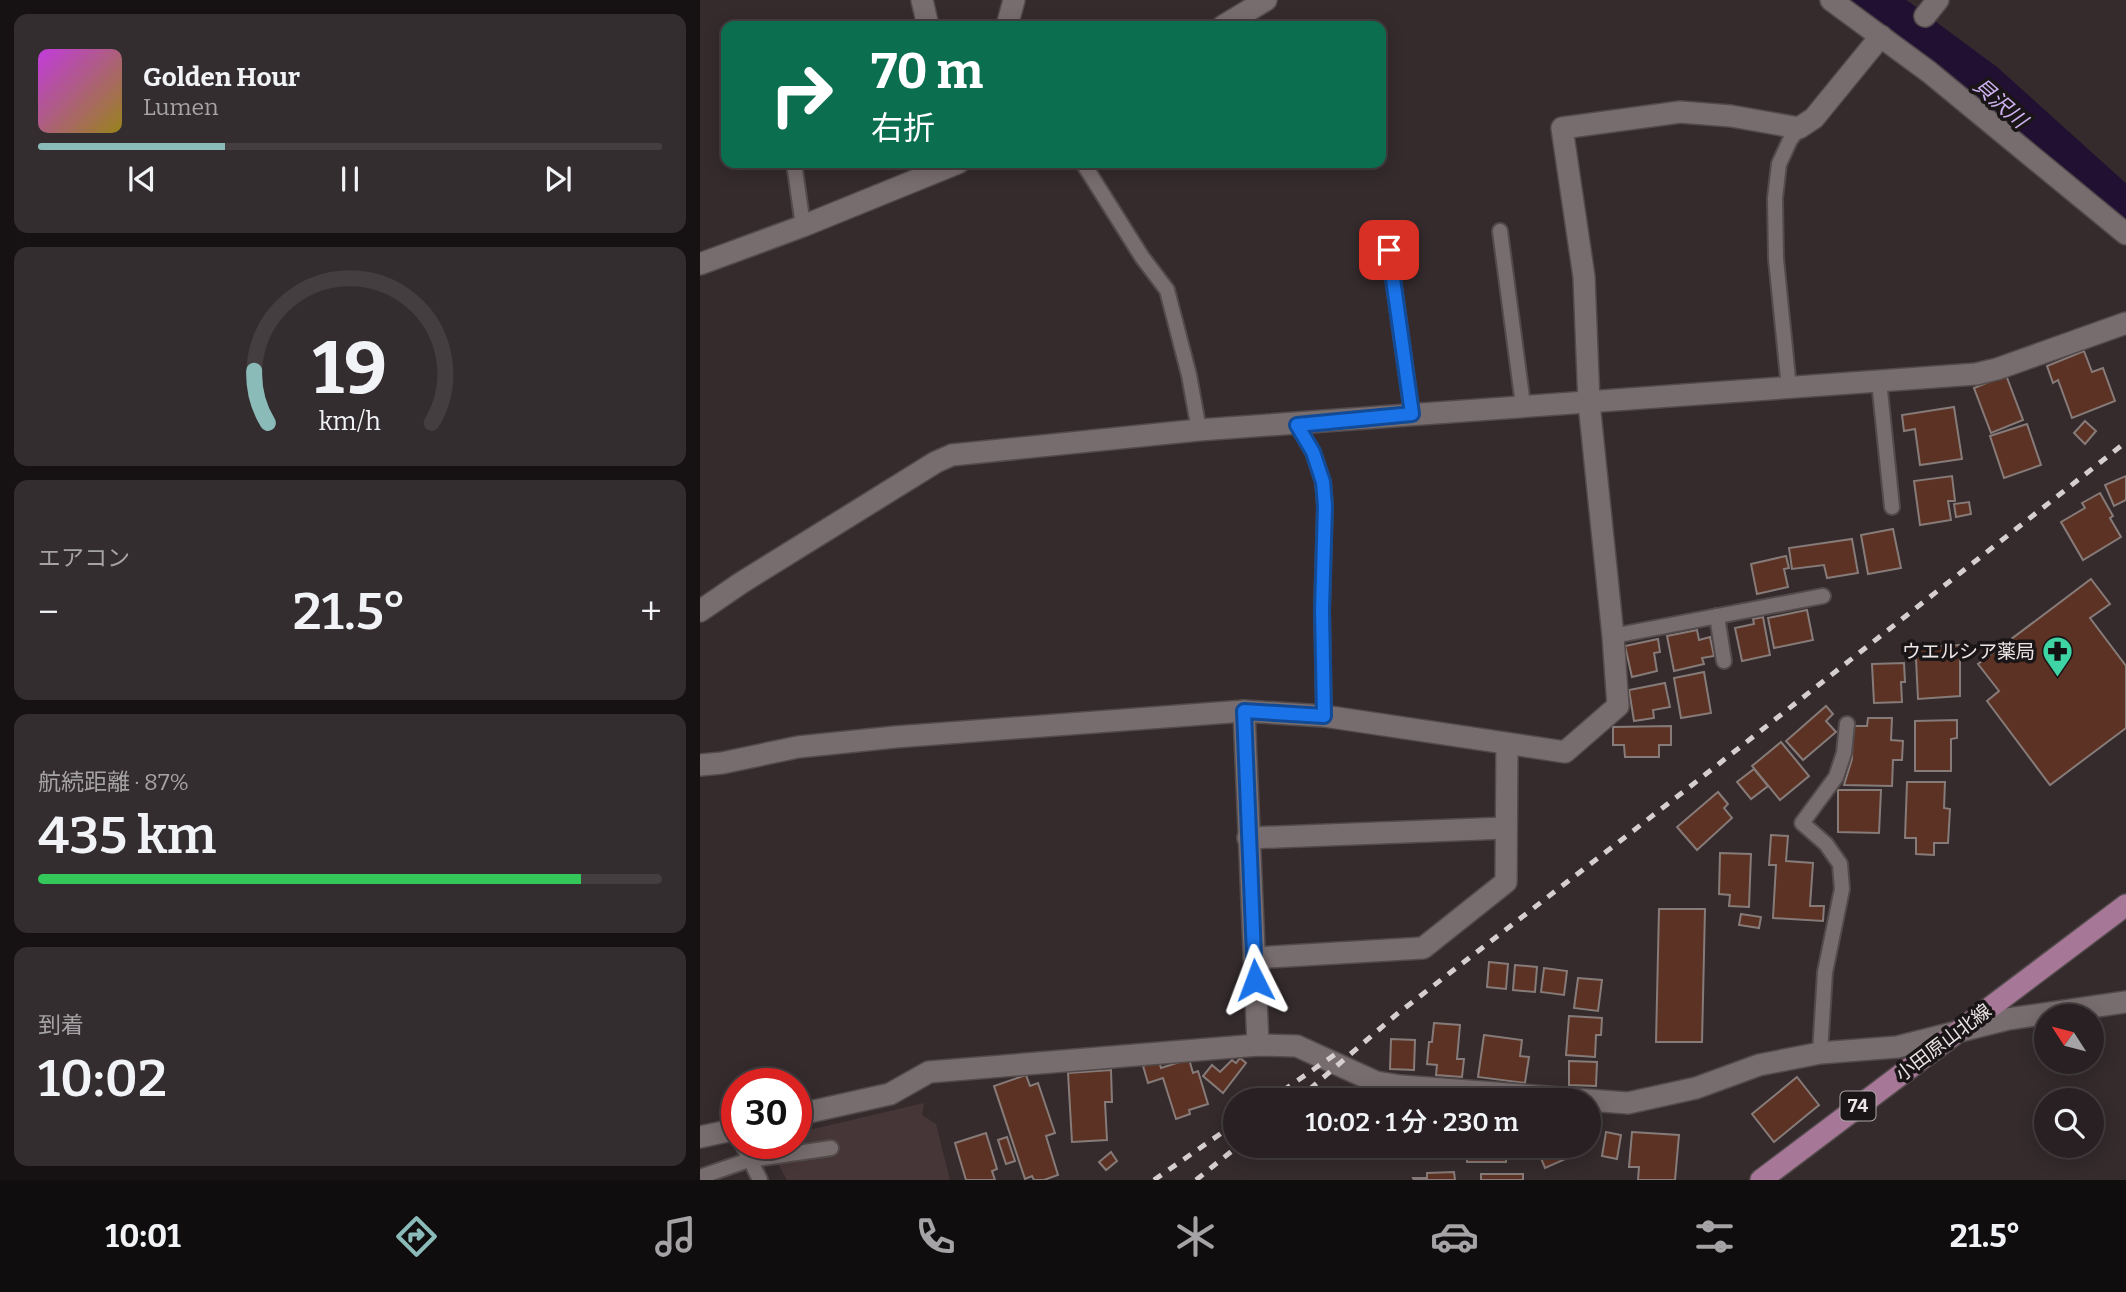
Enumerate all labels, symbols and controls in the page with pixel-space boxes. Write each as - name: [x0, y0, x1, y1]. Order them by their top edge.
- text: 70 m: [871, 42, 983, 101]
- icon: right: [756, 49, 847, 140]
- text: Golden Hour: [143, 62, 300, 93]
- water label: 貝沢川: [1968, 73, 2034, 135]
- text: Lumen: [143, 93, 219, 121]
- text: 右折: [871, 109, 935, 147]
- icon: previous: [123, 160, 161, 198]
- icon: pause: [331, 160, 369, 198]
- icon: next: [539, 160, 577, 198]
- pin: [1359, 220, 1419, 280]
- icon: arrive: [1370, 231, 1408, 269]
- text: 19: [313, 325, 387, 412]
- text: km/h: [319, 407, 381, 437]
- text: エアコン: [38, 544, 130, 572]
- text: 21.5°: [293, 580, 406, 643]
- text: −: [38, 589, 59, 635]
- text: +: [640, 589, 662, 635]
- pharmacy icon: ウエルシア薬局: [2041, 634, 2075, 678]
- place label: ウエルシア薬局: [1902, 640, 2035, 663]
- text: 航続距離 · 87%: [38, 768, 189, 796]
- text: 435 km: [38, 804, 216, 867]
- position arrow: [1218, 943, 1292, 1017]
- street label: 小田原山北線: [1891, 999, 1996, 1086]
- north arrow: [2034, 1004, 2104, 1074]
- map controls: [2034, 1004, 2104, 1158]
- text: 到着: [38, 1011, 84, 1039]
- text: 10:02: [38, 1047, 167, 1110]
- speed limit sign: 30: [721, 1068, 812, 1159]
- button: search: [2034, 1088, 2104, 1158]
- road number: 74: [1840, 1092, 1876, 1120]
- text: 10:02 · 1 分 · 230 m: [1305, 1107, 1519, 1138]
- icon: directions: [392, 1212, 441, 1261]
- icon: music: [651, 1212, 700, 1261]
- icon: phone: [911, 1212, 960, 1261]
- icon: climate: [1171, 1212, 1220, 1261]
- icon: car: [1430, 1212, 1479, 1261]
- icon: filters: [1690, 1212, 1739, 1261]
- text: 10:01: [105, 1217, 181, 1255]
- text: 21.5°: [1950, 1217, 2021, 1255]

